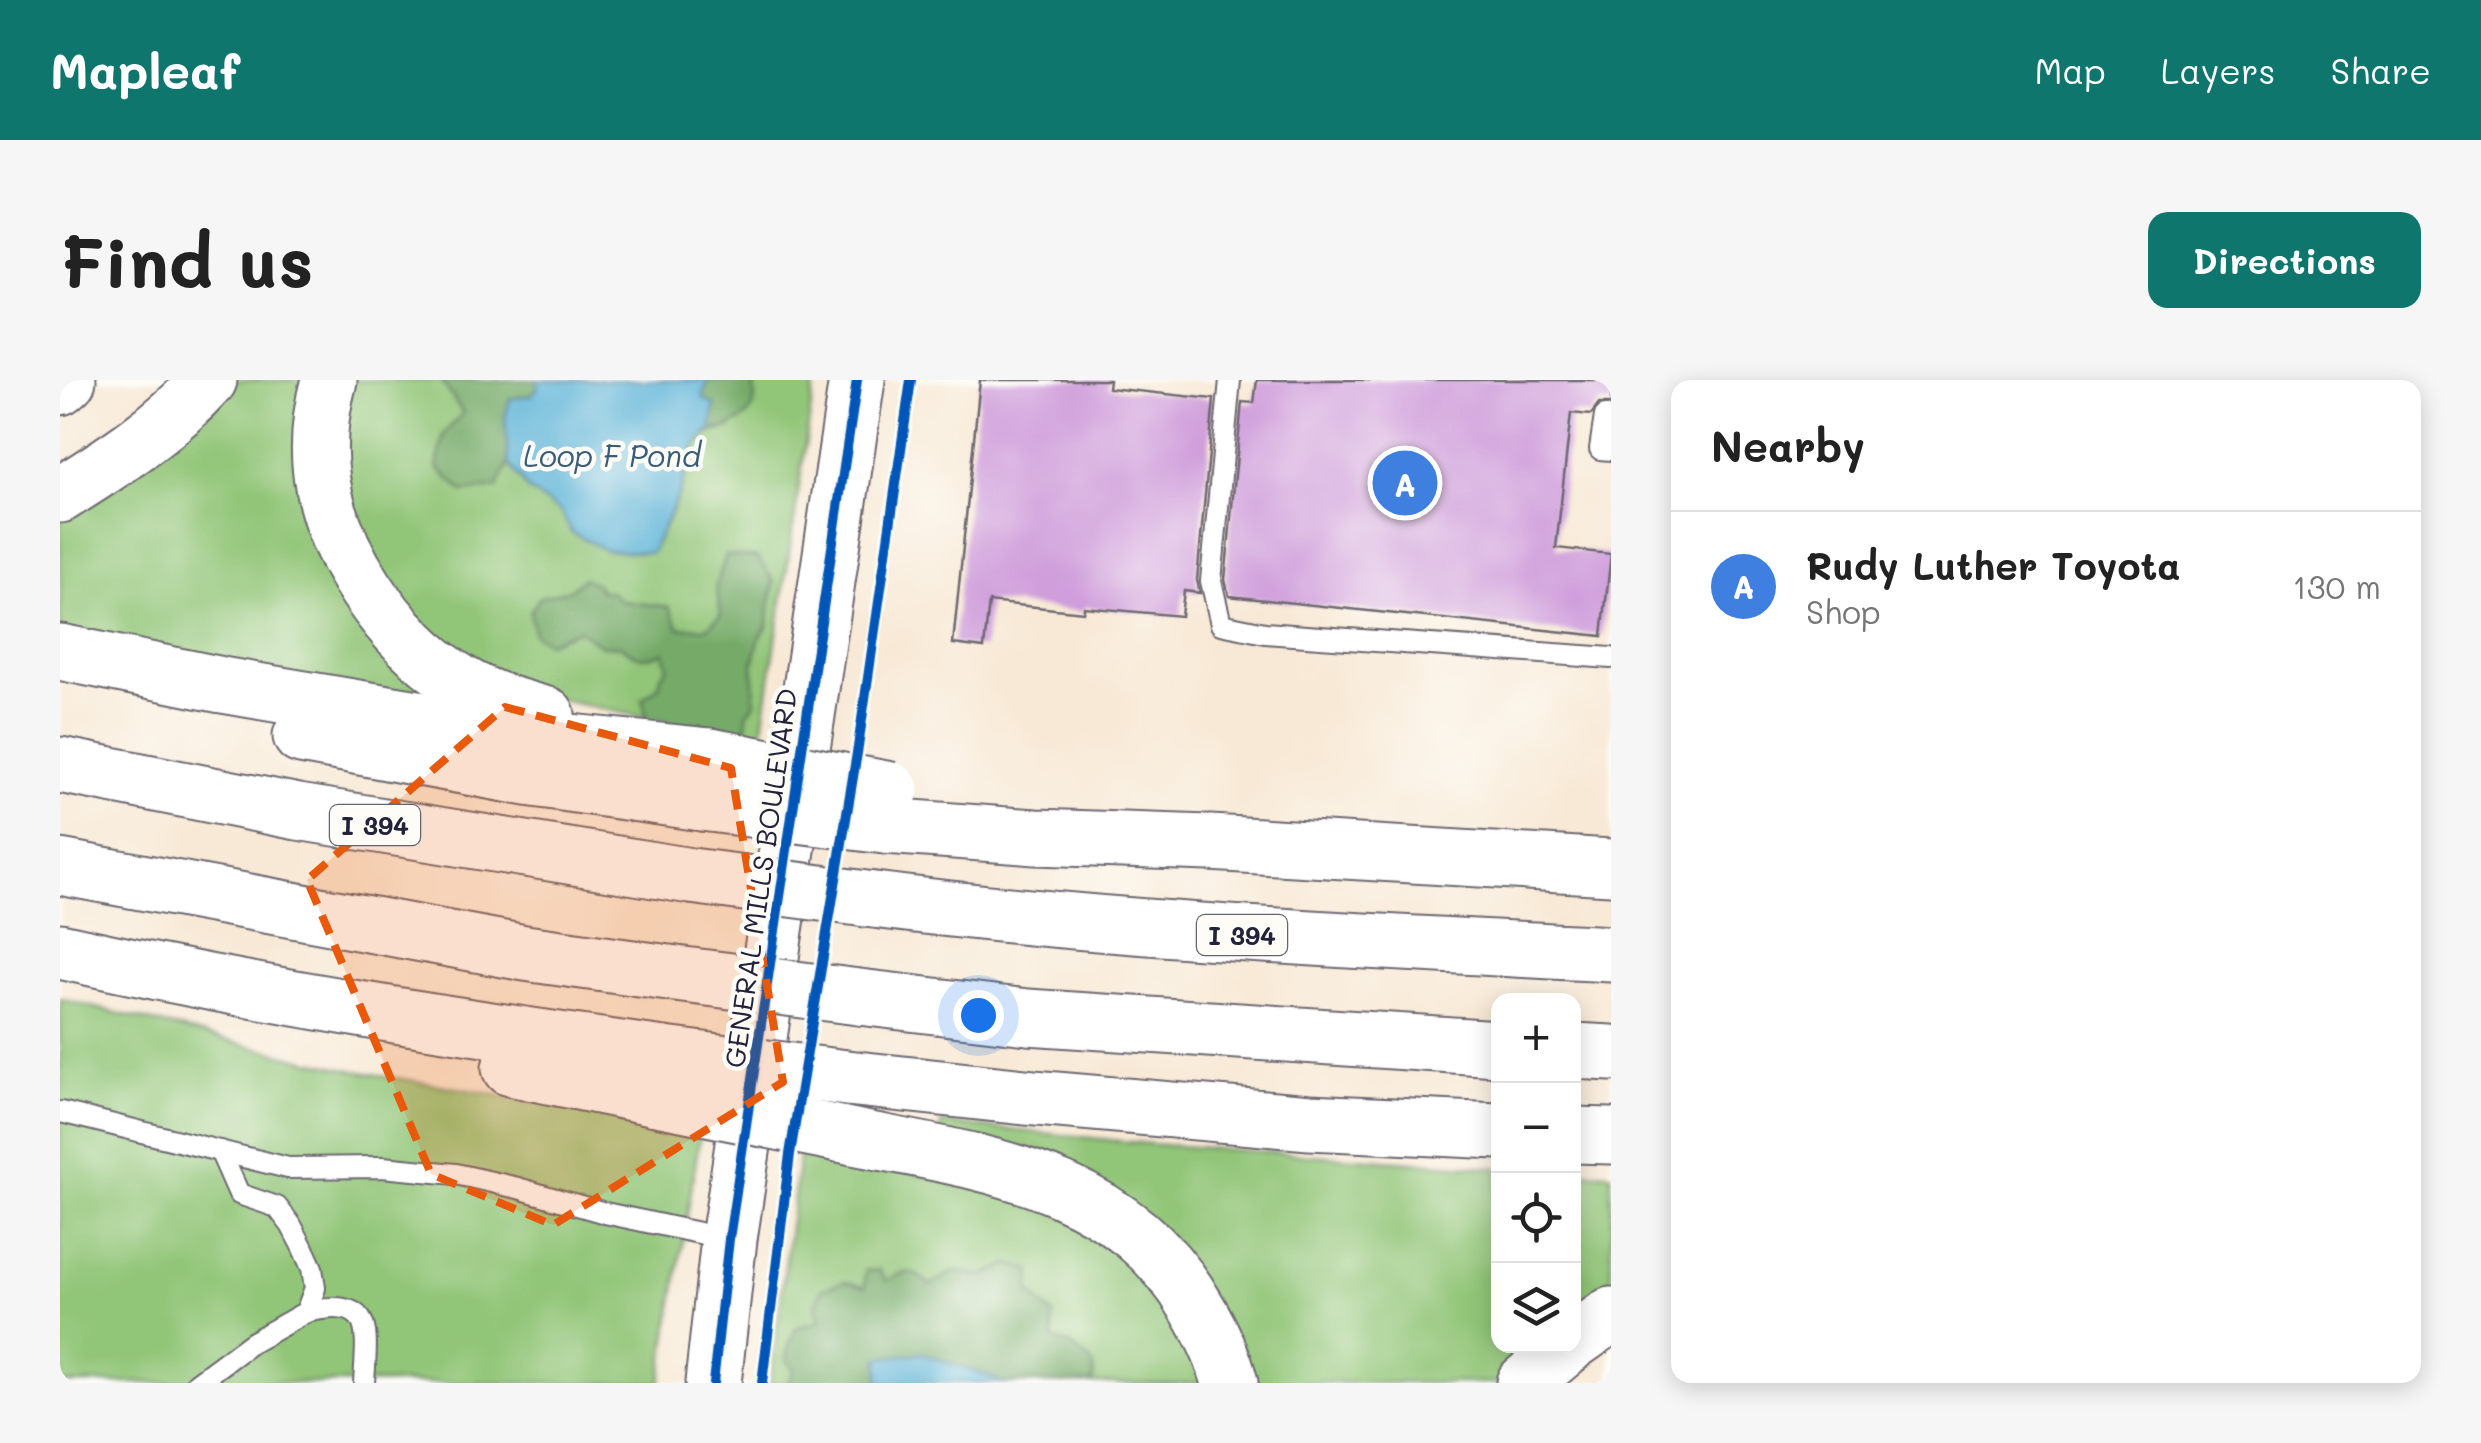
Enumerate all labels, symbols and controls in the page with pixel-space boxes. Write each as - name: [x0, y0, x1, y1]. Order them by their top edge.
- text: Mapleaf: [50, 39, 240, 101]
- text: Map: [2034, 47, 2106, 93]
- text: Layers: [2161, 47, 2276, 93]
- text: Share: [2331, 47, 2431, 93]
- button: Directions: [2148, 212, 2421, 308]
- text: Find us: [60, 214, 314, 306]
- text: Nearby: [1711, 418, 1865, 473]
- water label: Loop F Pond: [523, 435, 703, 475]
- pin: A: [1372, 446, 1438, 520]
- text: Rudy Luther Toyota: [1806, 540, 2181, 590]
- text: A: [1732, 565, 1755, 607]
- text: 130 m: [2292, 565, 2381, 607]
- text: Shop: [1806, 590, 1881, 632]
- street label: GENERAL MILLS BOULEVARD: [716, 686, 804, 1070]
- road number: I 394: [330, 805, 420, 845]
- road number: I 394: [1197, 915, 1287, 955]
- your location: [953, 990, 1004, 1041]
- map controls: [1491, 993, 1581, 1353]
- button: +: [1491, 993, 1581, 1083]
- button: −: [1491, 1083, 1581, 1173]
- button: locate: [1491, 1173, 1581, 1263]
- button: layers: [1491, 1263, 1581, 1353]

